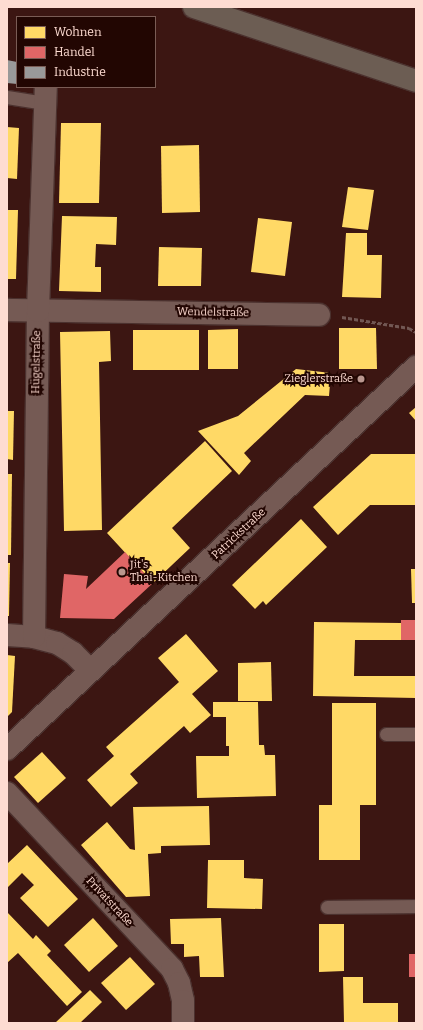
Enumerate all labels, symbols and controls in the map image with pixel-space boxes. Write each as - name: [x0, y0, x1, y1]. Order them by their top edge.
- legend: [16, 16, 156, 88]
- text: Wohnen: [54, 25, 102, 39]
- text: Handel: [54, 45, 95, 59]
- text: Industrie: [54, 65, 106, 79]
- street label: Wendelstraße: [177, 306, 249, 320]
- street label: Hügelstraße: [30, 330, 44, 394]
- place label: Zieglerstraße: [284, 372, 353, 386]
- marker: Zieglerstraße: [356, 374, 366, 384]
- street label: Patrickstraße: [209, 506, 269, 562]
- place label: Jit's Thai-Kitchen: [130, 559, 197, 585]
- marker: Jit's Thai-Kitchen: [117, 567, 127, 577]
- street label: Privatstraße: [83, 875, 135, 929]

